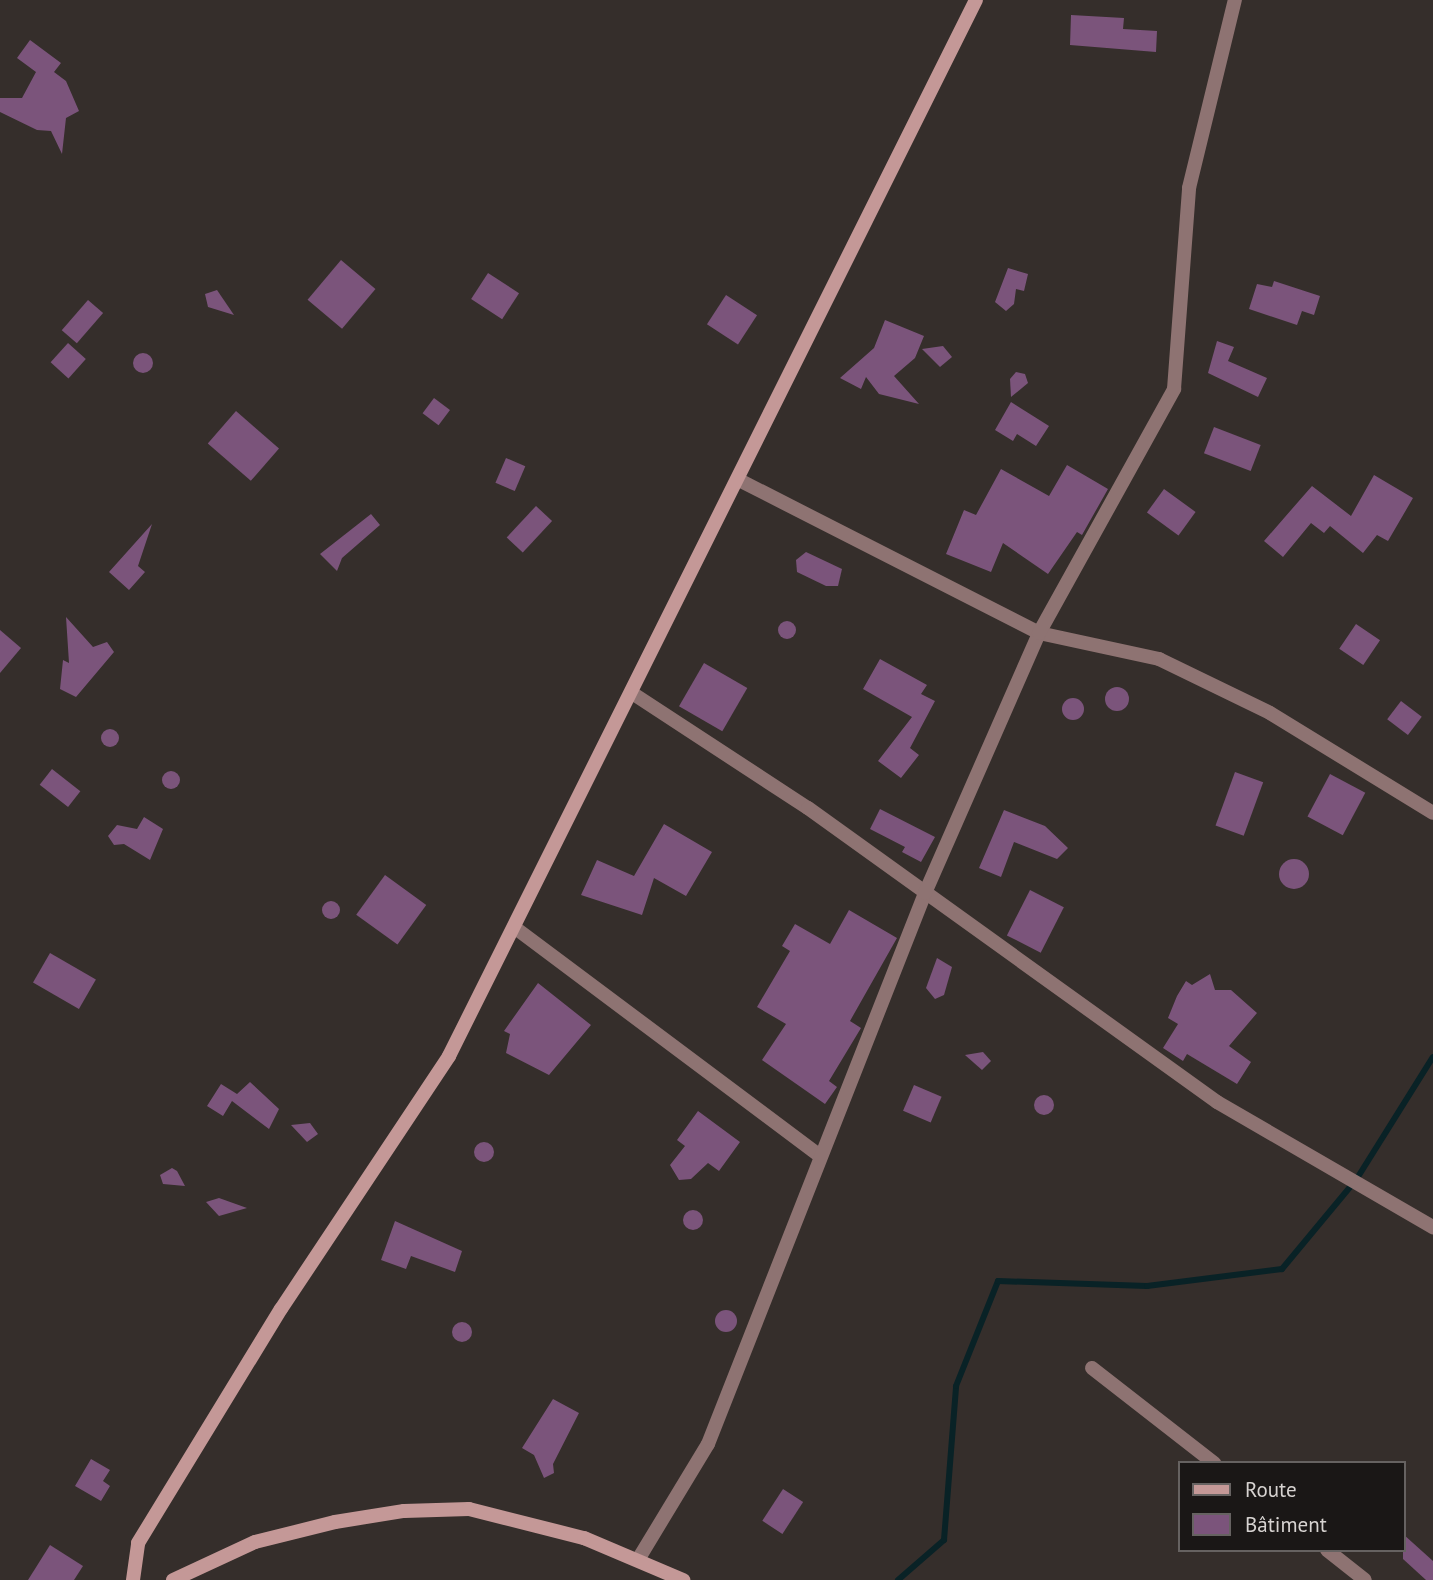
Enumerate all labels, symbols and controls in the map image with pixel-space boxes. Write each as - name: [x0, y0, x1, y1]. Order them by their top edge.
- legend: [1178, 1461, 1405, 1552]
- text: Route: [1245, 1476, 1297, 1503]
- text: Bâtiment: [1245, 1511, 1327, 1538]

